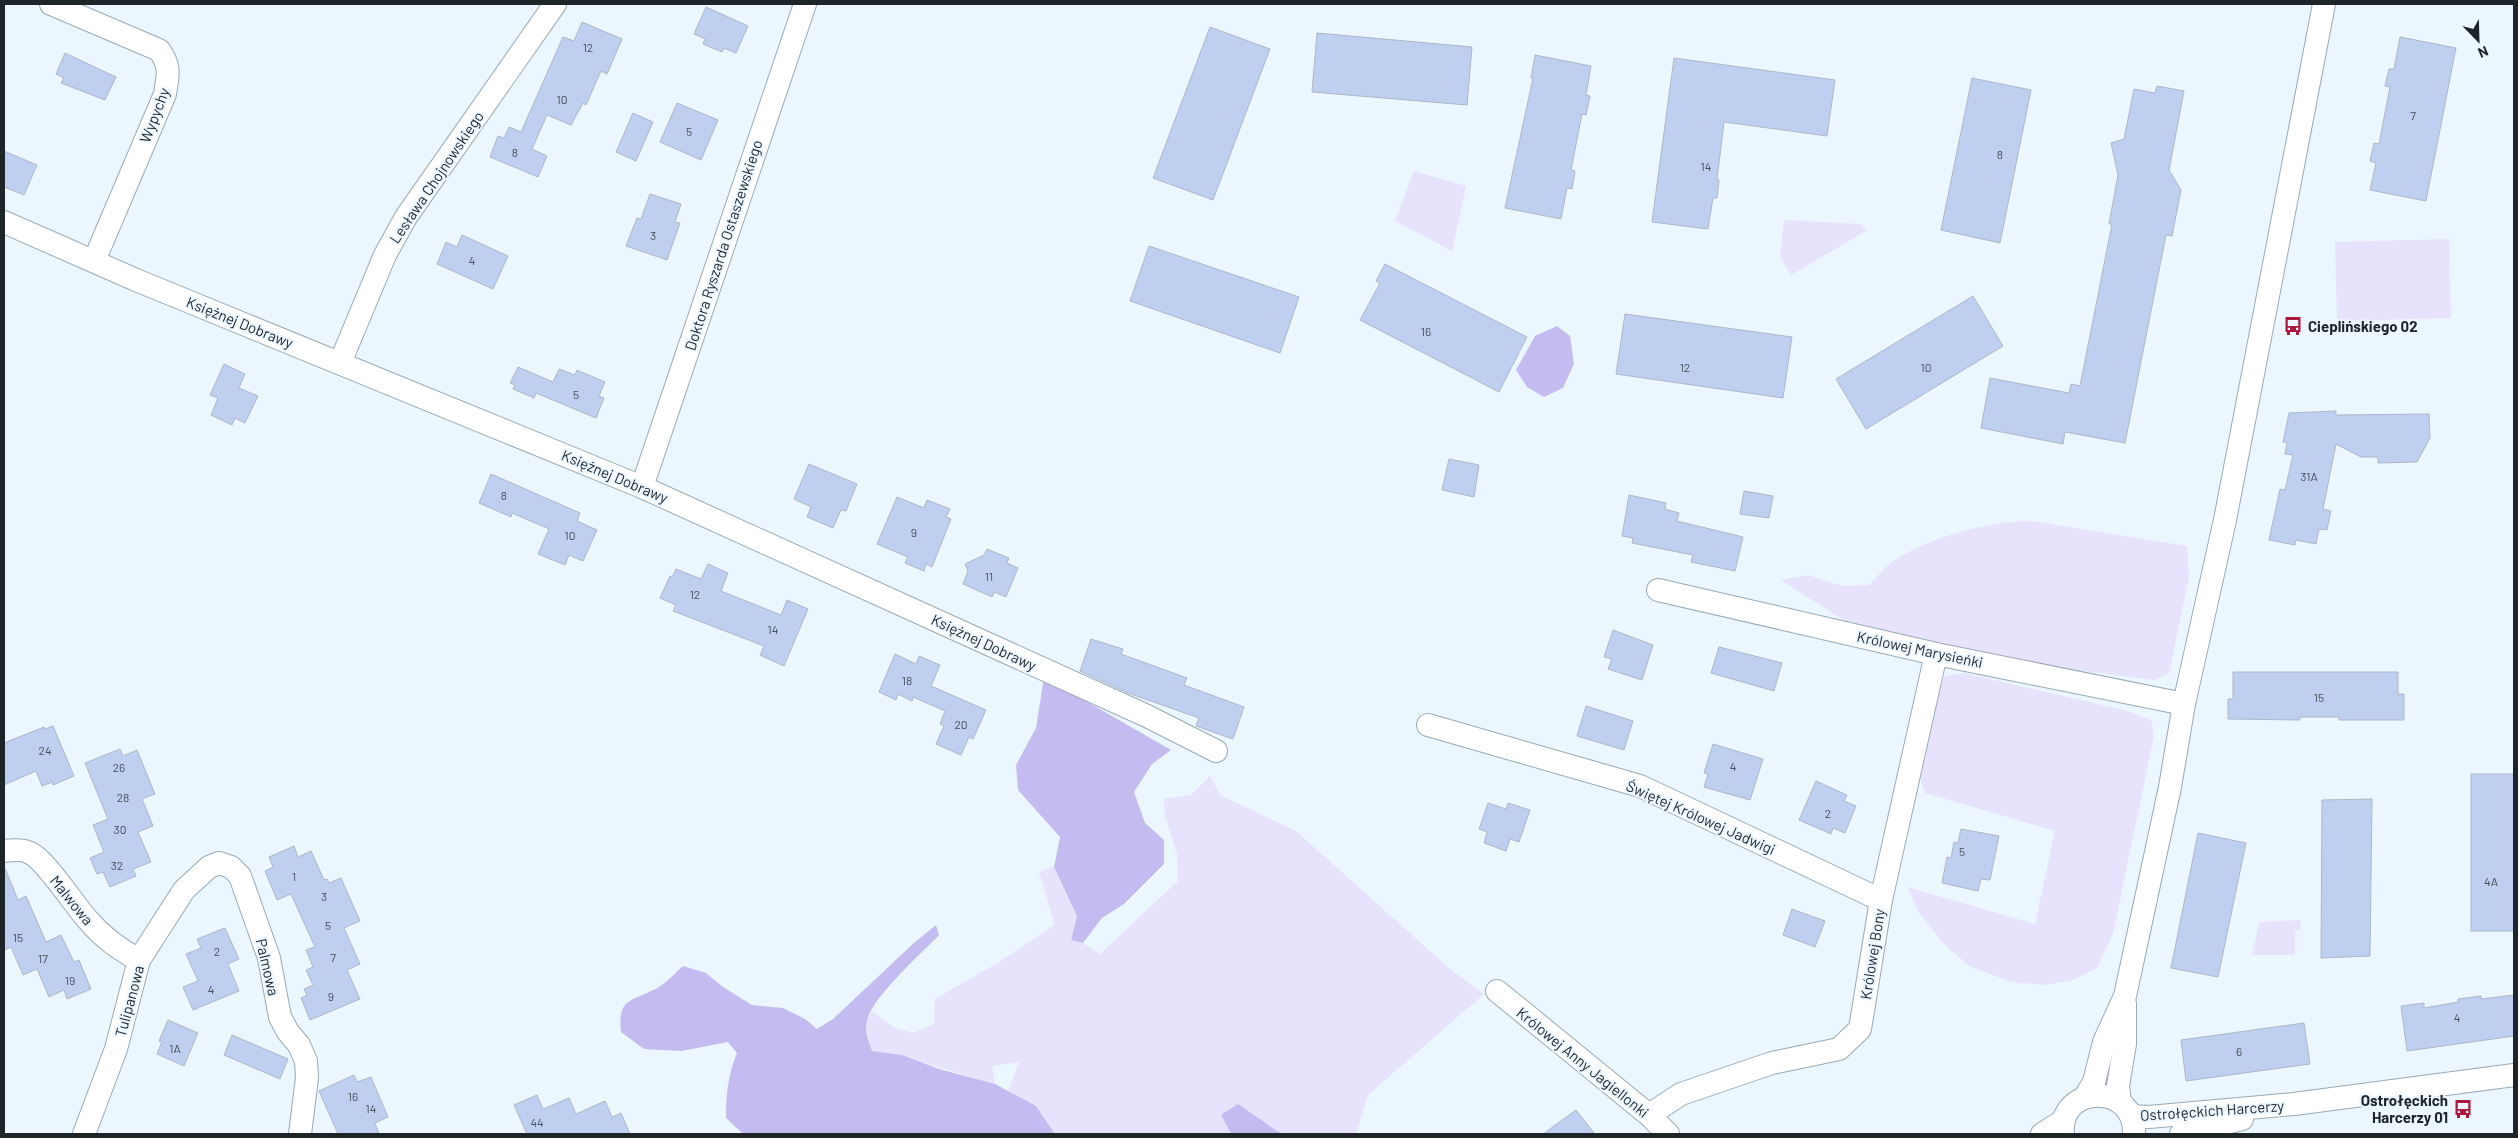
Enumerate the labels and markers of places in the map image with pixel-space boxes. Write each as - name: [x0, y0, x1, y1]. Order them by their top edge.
- bus stop icon: Cieplińskiego 02: [2282, 315, 2304, 337]
- place label: Cieplińskiego 02: [2308, 317, 2418, 335]
- place label: Ostrołęckich Harcerzy 01: [2361, 1091, 2448, 1126]
- bus stop icon: Ostrołęckich Harcerzy 01: [2452, 1098, 2474, 1120]

